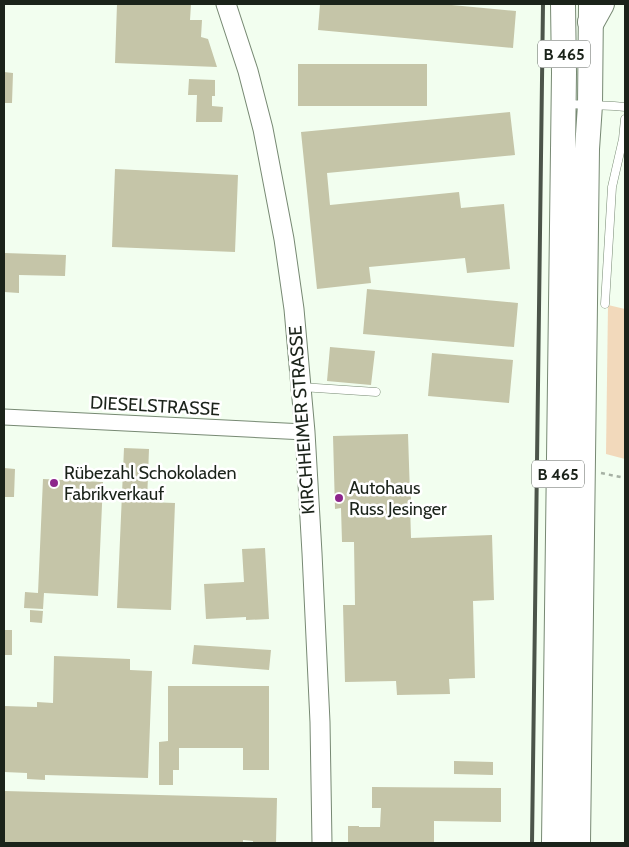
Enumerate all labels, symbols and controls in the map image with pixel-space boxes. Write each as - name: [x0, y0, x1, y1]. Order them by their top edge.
- road number: B 465: [538, 41, 590, 68]
- street label: KIRCHHEIMER STRASSE: [284, 325, 320, 515]
- street label: DIESELSTRASSE: [89, 392, 221, 420]
- road number: B 465: [532, 460, 584, 488]
- place label: Rübezahl Schokoladen Fabrikverkauf: [64, 462, 237, 505]
- marker: Rübezahl Schokoladen Fabrikverkauf: [48, 477, 60, 489]
- place label: Autohaus Russ Jesinger: [349, 477, 447, 520]
- marker: Autohaus Russ Jesinger: [333, 492, 345, 504]

